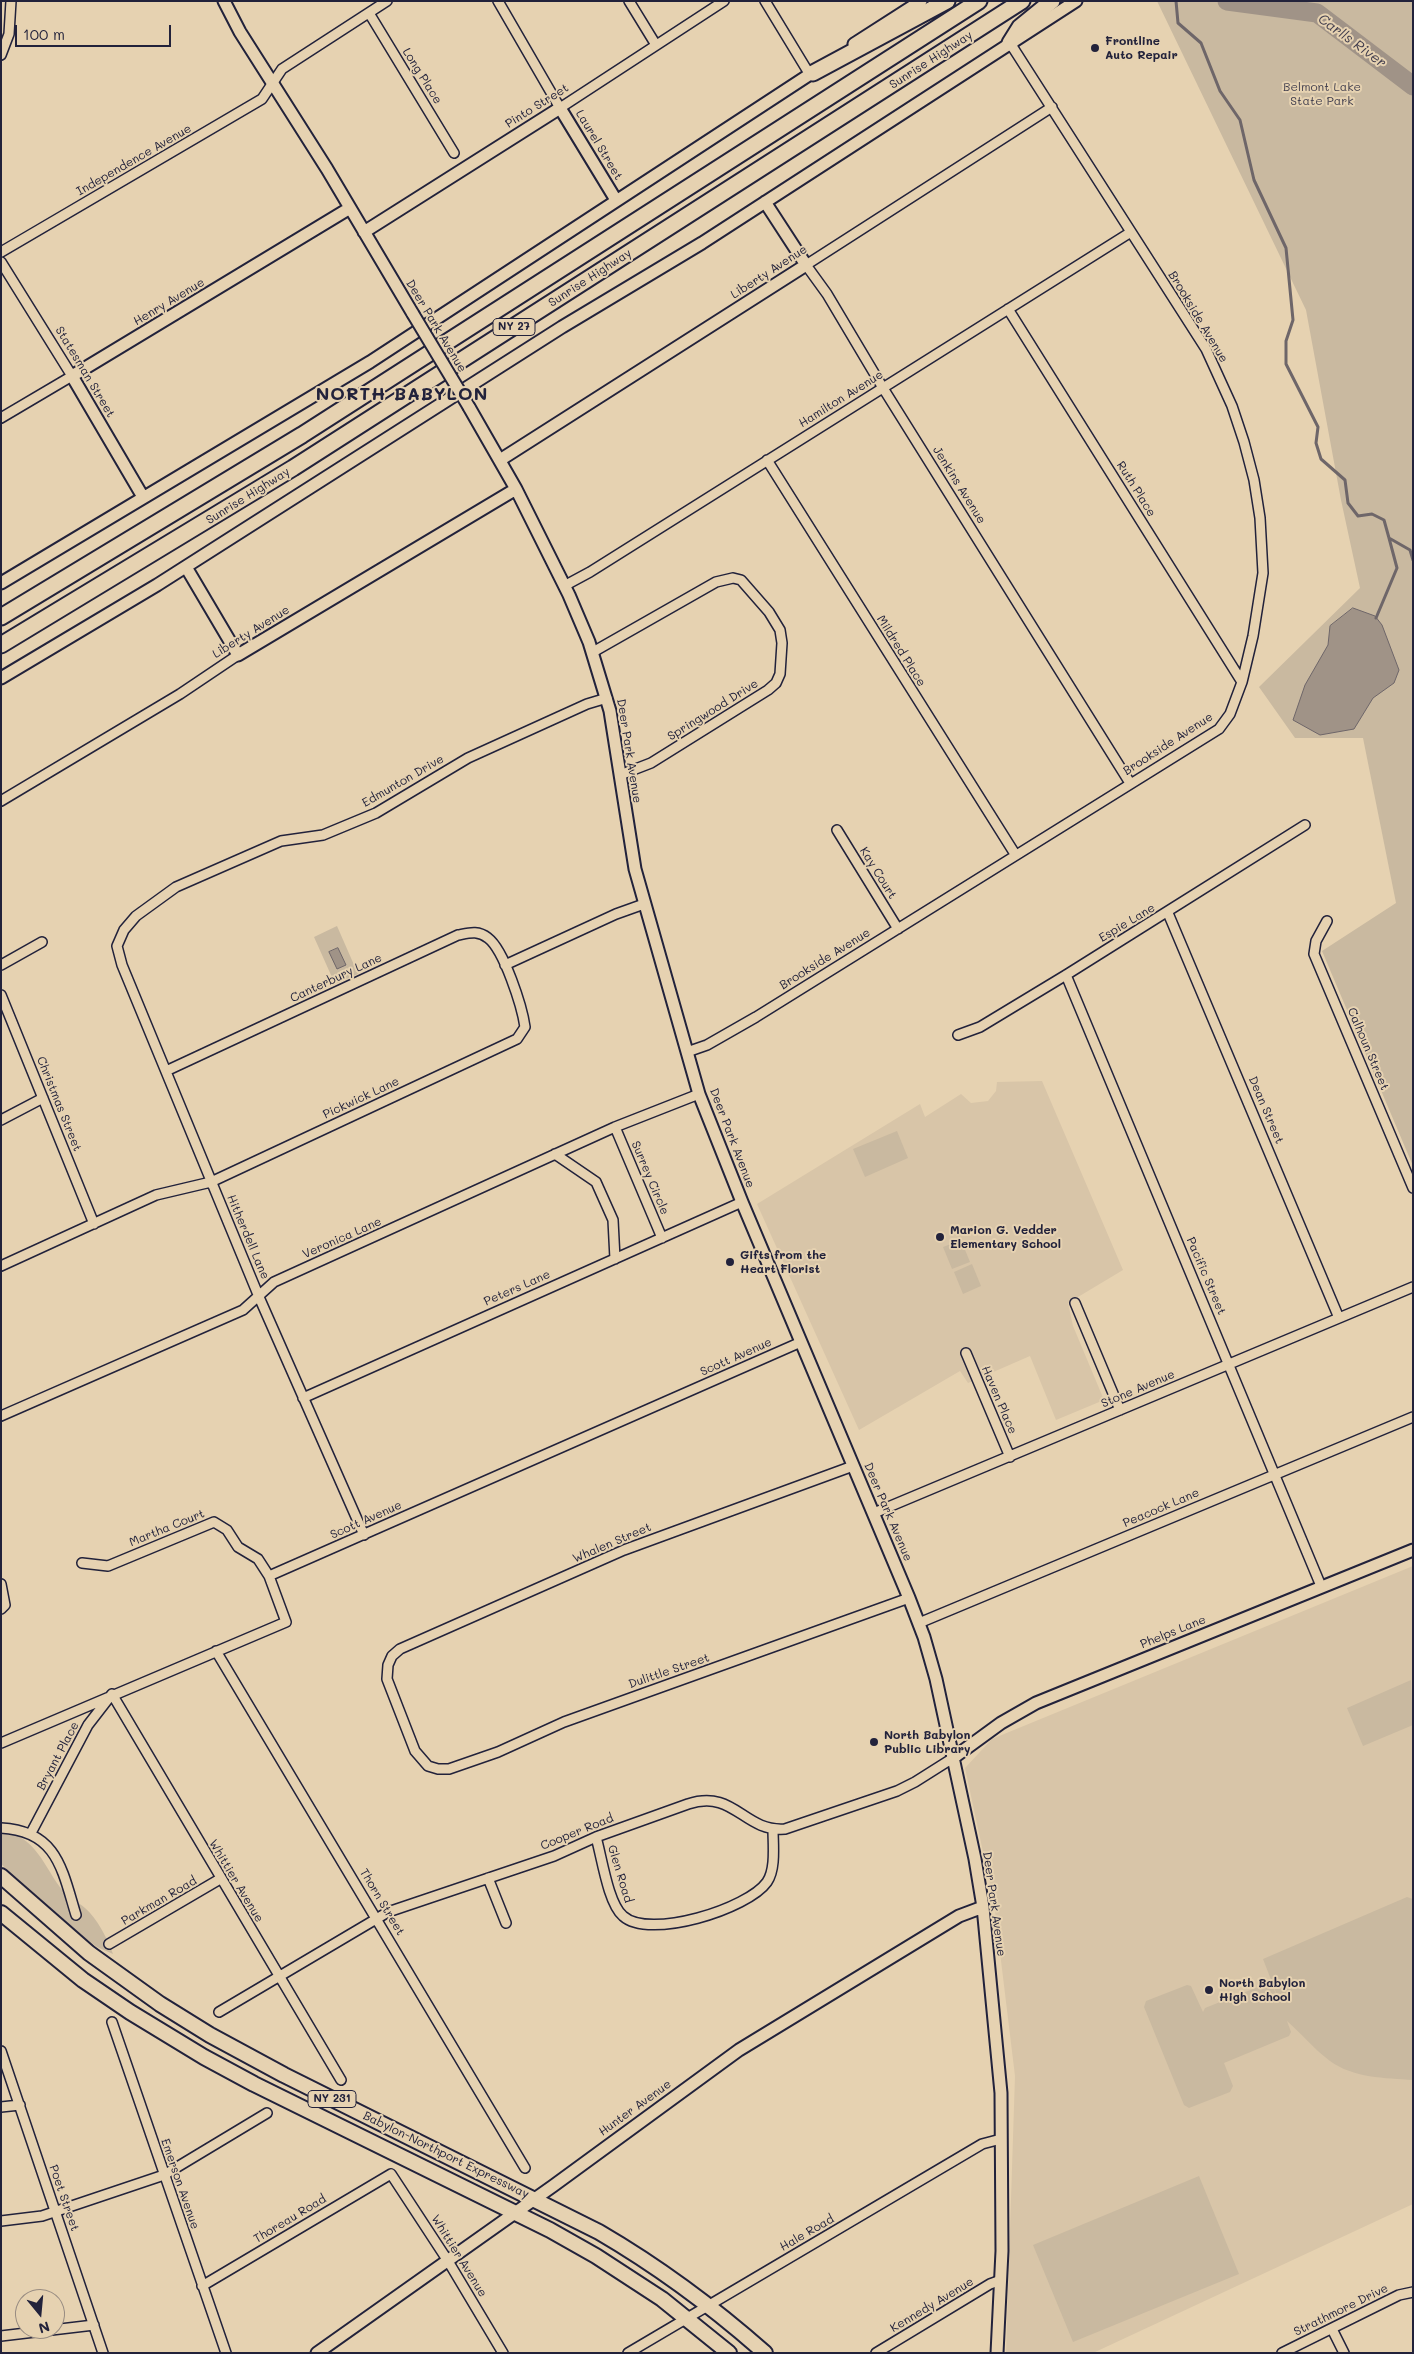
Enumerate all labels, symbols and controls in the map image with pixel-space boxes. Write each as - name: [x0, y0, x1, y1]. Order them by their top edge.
- water label: Carlls River: [1315, 11, 1389, 71]
- scale bar: [18, 15, 174, 47]
- text: 100 m: [23, 24, 65, 44]
- street label: Sunrise Highway: [887, 28, 975, 92]
- place label: Frontline Auto Repair: [1105, 34, 1178, 62]
- marker: Frontline Auto Repair: [1089, 42, 1101, 54]
- street label: Long Place: [399, 45, 445, 107]
- park label: Belmont Lake State Park: [1283, 80, 1361, 108]
- street label: Pinto Street: [503, 81, 571, 131]
- street label: Laurel Street: [573, 107, 625, 183]
- street label: Independence Avenue: [74, 121, 194, 199]
- street label: Liberty Avenue: [728, 242, 810, 302]
- street label: Sunrise Highway: [546, 246, 634, 310]
- street label: Brookside Avenue: [1165, 269, 1231, 365]
- street label: Henry Avenue: [131, 275, 207, 329]
- street label: Deer Park Avenue: [403, 277, 469, 375]
- road number: NY 27: [493, 318, 535, 336]
- street label: Statesman Street: [52, 324, 118, 420]
- street label: Hamilton Avenue: [796, 367, 886, 431]
- district label: NORTH BABYLON: [314, 383, 490, 405]
- street label: Jenkins Avenue: [929, 444, 989, 526]
- street label: Ruth Place: [1113, 459, 1159, 519]
- street label: Sunrise Highway: [204, 465, 292, 527]
- street label: Liberty Avenue: [210, 603, 292, 661]
- street label: Mildred Place: [873, 613, 929, 689]
- street label: Springwood Drive: [665, 676, 761, 744]
- street label: Deer Park Avenue: [614, 698, 644, 804]
- street label: Brookside Avenue: [1120, 710, 1216, 778]
- street label: Edmunton Drive: [360, 752, 446, 810]
- street label: Kay Court: [856, 844, 900, 902]
- street label: Espie Lane: [1096, 901, 1158, 945]
- street label: Brookside Avenue: [777, 925, 873, 993]
- street label: Canterbury Lane: [288, 950, 384, 1006]
- street label: Calhoun Street: [1344, 1006, 1392, 1092]
- street label: Christmas Street: [33, 1054, 85, 1154]
- street label: Pickwick Lane: [321, 1074, 401, 1122]
- street label: Dean Street: [1245, 1074, 1287, 1146]
- street label: Deer Park Avenue: [706, 1086, 758, 1190]
- street label: Surrey Circle: [628, 1139, 672, 1217]
- street label: Hitherdell Lane: [224, 1193, 272, 1281]
- street label: Veronica Lane: [300, 1214, 384, 1262]
- place label: Marion G. Vedder Elementary School: [950, 1223, 1061, 1251]
- marker: Marion G. Vedder Elementary School: [934, 1231, 946, 1243]
- street label: Pacific Street: [1183, 1235, 1229, 1317]
- place label: Gifts from the Heart Florist: [740, 1248, 826, 1276]
- marker: Gifts from the Heart Florist: [724, 1256, 736, 1268]
- street label: Peters Lane: [482, 1267, 552, 1309]
- street label: Scott Avenue: [698, 1335, 774, 1379]
- street label: Haven Place: [978, 1364, 1020, 1436]
- street label: Stone Avenue: [1099, 1367, 1177, 1411]
- street label: Deer Park Avenue: [861, 1461, 915, 1563]
- street label: Peacock Lane: [1121, 1485, 1201, 1531]
- street label: Scott Avenue: [328, 1498, 404, 1542]
- street label: Martha Court: [127, 1506, 207, 1550]
- street label: Whalen Street: [571, 1520, 653, 1566]
- street label: Phelps Lane: [1138, 1612, 1208, 1652]
- street label: Dulittle Street: [627, 1650, 711, 1692]
- street label: Bryant Place: [34, 1719, 82, 1793]
- place label: North Babylon Public Library: [884, 1728, 971, 1756]
- marker: North Babylon Public Library: [868, 1736, 880, 1748]
- street label: Cooper Road: [538, 1811, 616, 1853]
- street label: Whittier Avenue: [206, 1837, 266, 1925]
- street label: Glen Road: [604, 1843, 636, 1905]
- street label: Deer Park Avenue: [980, 1851, 1008, 1957]
- street label: Thorn Street: [356, 1866, 408, 1938]
- street label: Parkman Road: [119, 1874, 199, 1928]
- place label: North Babylon High School: [1219, 1976, 1305, 2004]
- marker: North Babylon High School: [1203, 1984, 1215, 1996]
- street label: Hunter Avenue: [596, 2077, 674, 2139]
- road number: NY 231: [308, 2090, 356, 2108]
- street label: Babylon-Northport Expressway: [361, 2108, 531, 2202]
- street label: Emerson Avenue: [158, 2137, 202, 2231]
- street label: Poet Street: [46, 2163, 82, 2233]
- street label: Thoreau Road: [251, 2192, 329, 2246]
- street label: Whittier Avenue: [428, 2212, 490, 2300]
- street label: Hale Road: [777, 2212, 837, 2254]
- street label: Kennedy Avenue: [888, 2274, 976, 2336]
- street label: Strathmore Drive: [1291, 2281, 1391, 2339]
- north arrow: [15, 2289, 65, 2339]
- text: N: [36, 2317, 52, 2339]

